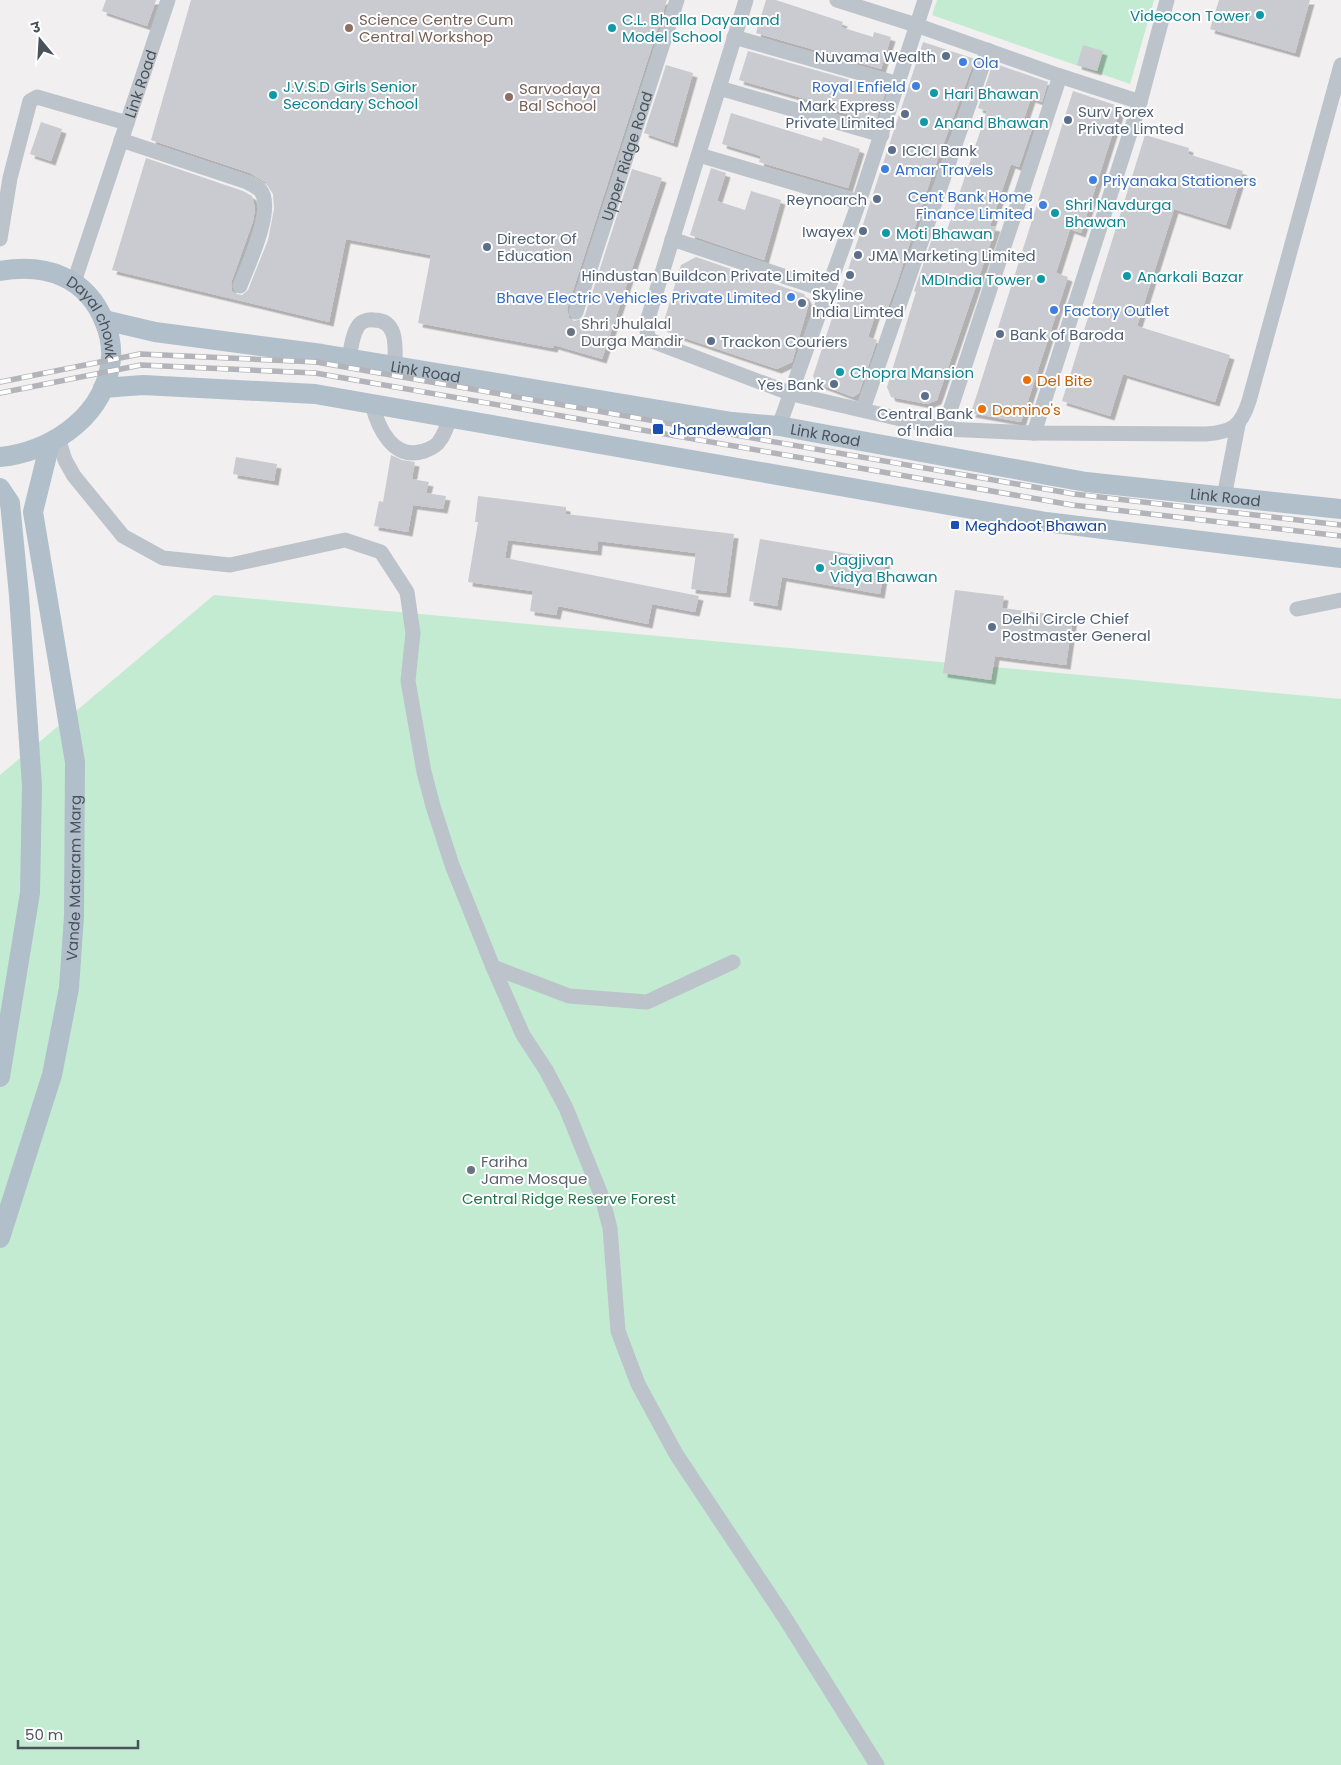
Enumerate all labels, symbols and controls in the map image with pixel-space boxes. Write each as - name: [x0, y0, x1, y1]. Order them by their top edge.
- place label: Videocon Tower: [1130, 5, 1250, 26]
- place label: Science Centre Cum Central Workshop: [359, 9, 513, 47]
- place label: C.L. Bhalla Dayanand Model School: [622, 9, 780, 47]
- marker: Videocon Tower: [1254, 9, 1266, 21]
- north arrow: [15, 15, 65, 65]
- text: उ: [28, 17, 44, 39]
- marker: Science Centre Cum Central Workshop: [343, 22, 355, 34]
- marker: C.L. Bhalla Dayanand Model School: [606, 22, 618, 34]
- place label: Nuvama Wealth: [815, 46, 936, 67]
- street label: Link Road: [119, 47, 161, 121]
- marker: Nuvama Wealth: [940, 50, 952, 62]
- place label: Ola: [973, 52, 999, 73]
- marker: Ola: [957, 56, 969, 68]
- place label: J.V.S.D Girls Senior Secondary School: [283, 76, 418, 114]
- place label: Royal Enfield: [812, 76, 906, 97]
- place label: Sarvodaya Bal School: [519, 78, 600, 116]
- marker: Royal Enfield: [910, 80, 922, 92]
- place label: Hari Bhawan: [944, 83, 1039, 104]
- marker: Hari Bhawan: [928, 87, 940, 99]
- marker: J.V.S.D Girls Senior Secondary School: [267, 89, 279, 101]
- street label: Upper Ridge Road: [596, 89, 657, 223]
- marker: Sarvodaya Bal School: [503, 91, 515, 103]
- place label: Mark Express Private Limited: [785, 95, 895, 133]
- place label: Surv Forex Private Limted: [1078, 101, 1184, 139]
- marker: Mark Express Private Limited: [899, 108, 911, 120]
- place label: Anand Bhawan: [934, 112, 1049, 133]
- marker: Surv Forex Private Limted: [1062, 114, 1074, 126]
- marker: Anand Bhawan: [918, 116, 930, 128]
- place label: ICICI Bank: [902, 140, 977, 161]
- marker: ICICI Bank: [886, 144, 898, 156]
- place label: Amar Travels: [895, 159, 994, 180]
- marker: Amar Travels: [879, 163, 891, 175]
- place label: Priyanaka Stationers: [1103, 170, 1257, 191]
- marker: Priyanaka Stationers: [1087, 174, 1099, 186]
- place label: Cent Bank Home Finance Limited: [908, 186, 1033, 224]
- place label: Reynoarch: [786, 189, 867, 210]
- marker: Reynoarch: [871, 193, 883, 205]
- place label: Shri Navdurga Bhawan: [1065, 194, 1171, 232]
- marker: Cent Bank Home Finance Limited: [1037, 199, 1049, 211]
- marker: Shri Navdurga Bhawan: [1049, 207, 1061, 219]
- place label: Iwayex: [802, 221, 853, 242]
- place label: Moti Bhawan: [896, 223, 993, 244]
- marker: Iwayex: [857, 225, 869, 237]
- marker: Moti Bhawan: [880, 227, 892, 239]
- place label: Director Of Education: [497, 228, 577, 266]
- marker: Director Of Education: [481, 241, 493, 253]
- place label: JMA Marketing Limited: [868, 245, 1036, 266]
- marker: JMA Marketing Limited: [852, 249, 864, 261]
- place label: Hindustan Buildcon Private Limited: [581, 265, 840, 286]
- place label: Anarkali Bazar: [1137, 266, 1244, 287]
- marker: Hindustan Buildcon Private Limited: [844, 269, 856, 281]
- place label: MDIndia Tower: [921, 269, 1031, 290]
- marker: Anarkali Bazar: [1121, 270, 1133, 282]
- street label: Dayal chowk: [63, 271, 122, 360]
- marker: MDIndia Tower: [1035, 273, 1047, 285]
- place label: Skyline India Limted: [812, 284, 904, 322]
- place label: Bhave Electric Vehicles Private Limited: [497, 287, 781, 308]
- marker: Bhave Electric Vehicles Private Limited: [785, 291, 797, 303]
- marker: Skyline India Limted: [796, 297, 808, 309]
- place label: Factory Outlet: [1064, 300, 1169, 321]
- marker: Factory Outlet: [1048, 304, 1060, 316]
- place label: Shri Jhulalal Durga Mandir: [581, 313, 684, 351]
- place label: Bank of Baroda: [1010, 324, 1124, 345]
- marker: Shri Jhulalal Durga Mandir: [565, 326, 577, 338]
- marker: Bank of Baroda: [994, 328, 1006, 340]
- place label: Trackon Couriers: [721, 331, 848, 352]
- marker: Trackon Couriers: [705, 335, 717, 347]
- street label: Link Road: [389, 355, 462, 387]
- place label: Chopra Mansion: [850, 362, 974, 383]
- marker: Chopra Mansion: [834, 366, 846, 378]
- place label: Del Bite: [1037, 370, 1092, 391]
- place label: Yes Bank: [757, 374, 824, 395]
- marker: Del Bite: [1021, 374, 1033, 386]
- marker: Yes Bank: [828, 378, 840, 390]
- marker: Central Bank of India: [919, 390, 931, 402]
- place label: Domino's: [992, 399, 1061, 420]
- place label: Central Bank of India: [877, 403, 973, 441]
- marker: Domino's: [976, 403, 988, 415]
- street label: Link Road: [789, 418, 862, 451]
- place label: Jhandewalan: [669, 419, 772, 440]
- marker: Jhandewalan: [651, 422, 665, 436]
- street label: Link Road: [1189, 483, 1262, 511]
- place label: Meghdoot Bhawan: [965, 515, 1107, 536]
- marker: Meghdoot Bhawan: [949, 519, 961, 531]
- place label: Jagjivan Vidya Bhawan: [830, 549, 938, 587]
- marker: Jagjivan Vidya Bhawan: [814, 562, 826, 574]
- place label: Delhi Circle Chief Postmaster General: [1002, 608, 1151, 646]
- marker: Delhi Circle Chief Postmaster General: [986, 621, 998, 633]
- street label: Vande Mataram Marg: [60, 795, 85, 962]
- place label: Fariha Jame Mosque: [481, 1151, 587, 1189]
- marker: Fariha Jame Mosque: [465, 1164, 477, 1176]
- park label: Central Ridge Reserve Forest: [462, 1188, 676, 1209]
- scale bar: [18, 1718, 138, 1750]
- text: 50 m: [25, 1724, 63, 1745]

